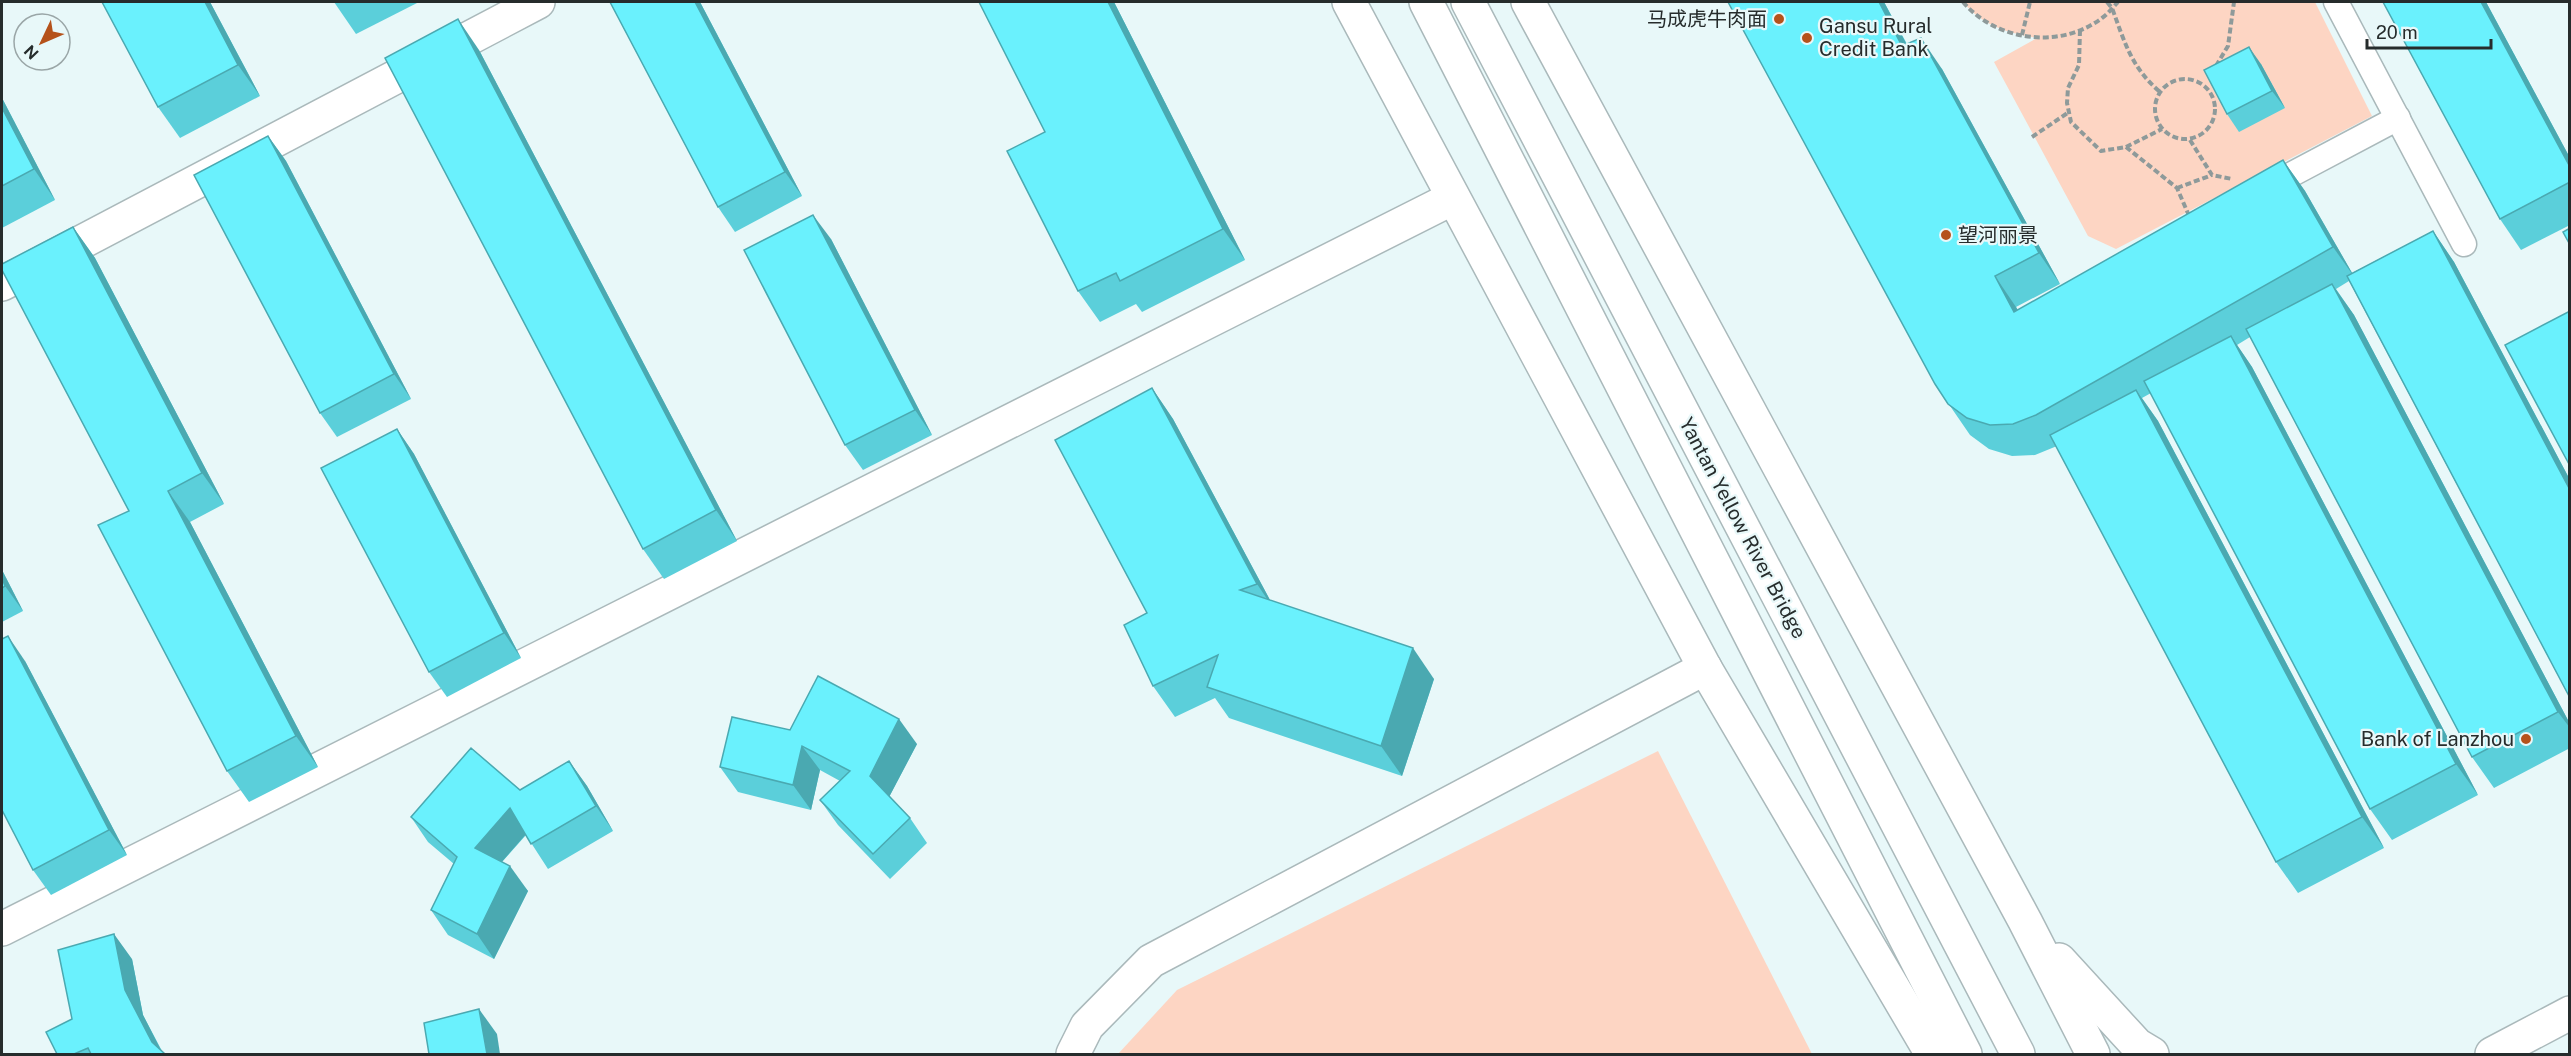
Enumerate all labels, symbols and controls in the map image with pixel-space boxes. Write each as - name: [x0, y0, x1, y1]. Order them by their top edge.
- place label: 马成虎牛肉面: [1647, 7, 1767, 31]
- north arrow: [12, 12, 72, 72]
- marker: 马成虎牛肉面: [1772, 12, 1786, 26]
- scale bar: [2367, 12, 2492, 50]
- place label: Gansu Rural Credit Bank: [1819, 14, 1932, 61]
- text: 20 m: [2376, 22, 2418, 43]
- marker: Gansu Rural Credit Bank: [1800, 31, 1814, 45]
- text: N: [20, 41, 43, 63]
- place label: 望河丽景: [1958, 223, 2038, 247]
- marker: 望河丽景: [1939, 228, 1953, 242]
- street label: Yantan Yellow River Bridge: [1674, 413, 1812, 643]
- place label: Bank of Lanzhou: [2361, 727, 2514, 751]
- marker: Bank of Lanzhou: [2519, 732, 2533, 746]

